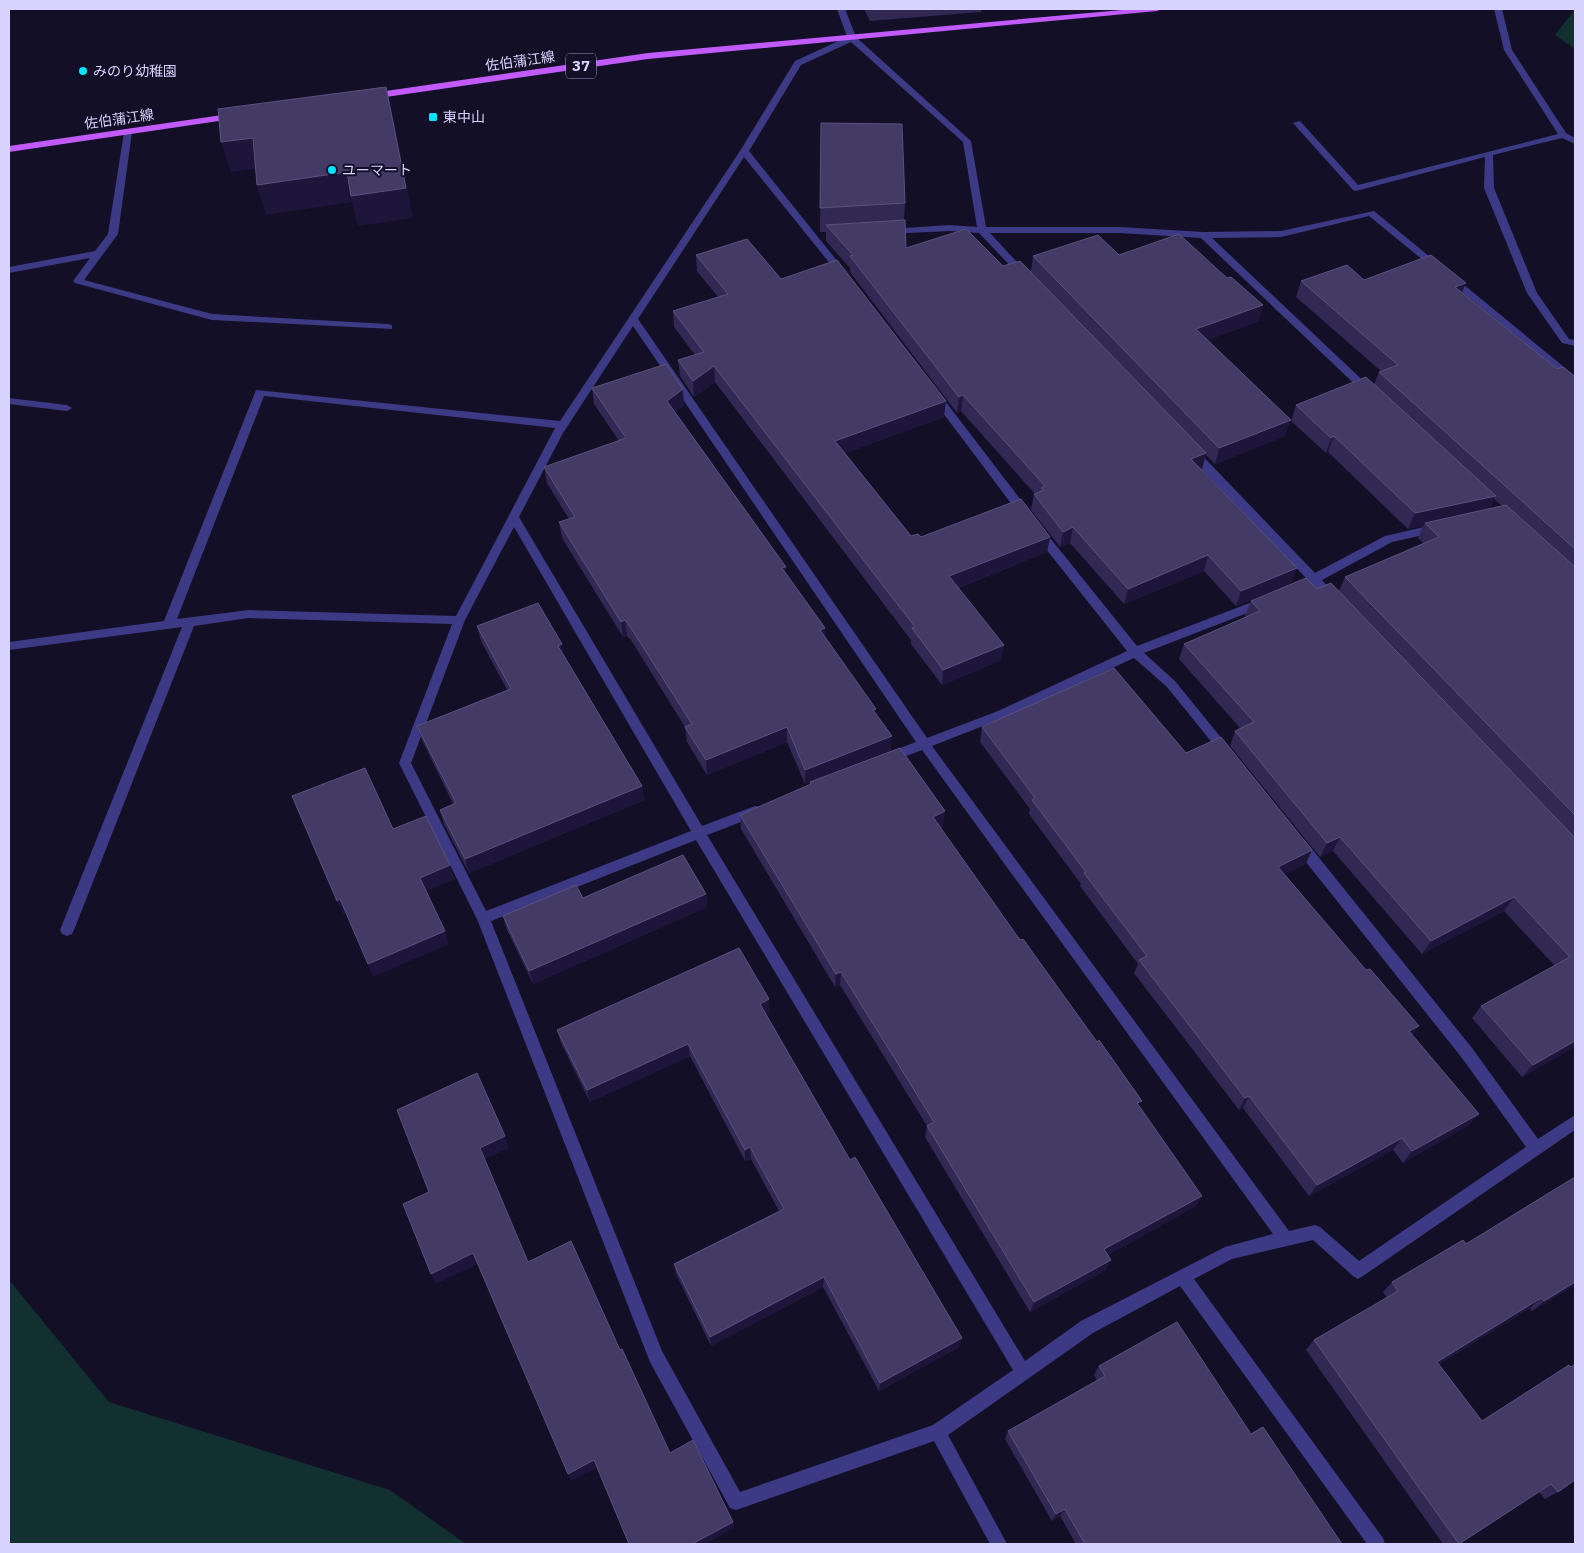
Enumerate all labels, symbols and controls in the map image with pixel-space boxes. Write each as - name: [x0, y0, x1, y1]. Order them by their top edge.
- street label: 佐伯蒲江線: [484, 47, 556, 75]
- road number: 37: [566, 54, 596, 78]
- place label: みのり幼稚園: [93, 62, 177, 80]
- marker: みのり幼稚園: [77, 65, 89, 77]
- street label: 佐伯蒲江線: [83, 105, 155, 133]
- place label: 東中山: [443, 108, 485, 126]
- marker: 東中山: [427, 111, 439, 123]
- place label: ユーマート: [342, 161, 412, 179]
- marker: ユーマート: [326, 164, 338, 176]

